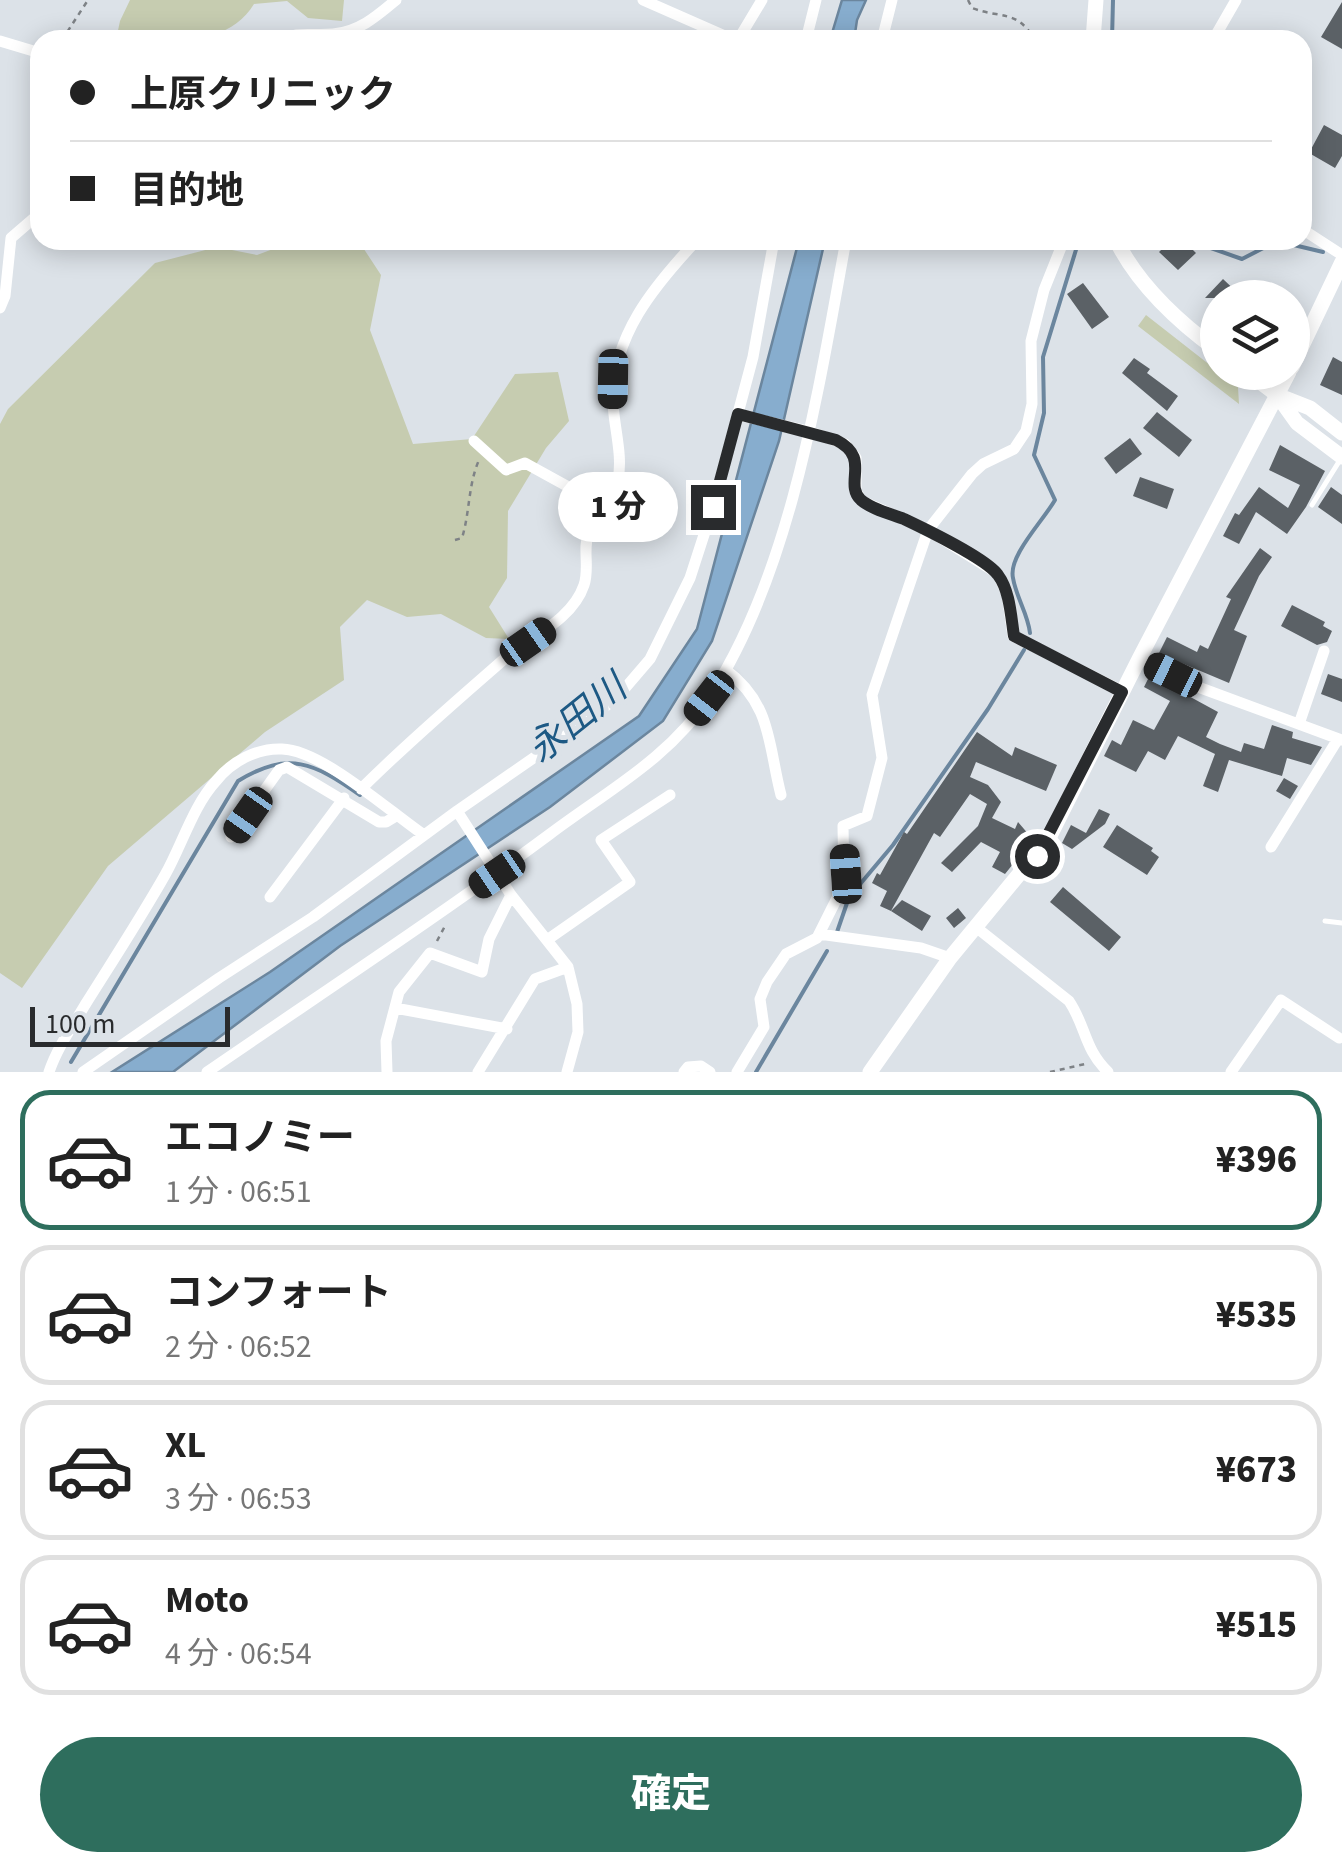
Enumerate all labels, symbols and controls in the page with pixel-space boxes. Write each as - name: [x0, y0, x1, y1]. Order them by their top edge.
- text: 上原クリニック: [130, 68, 396, 122]
- text: 目的地: [130, 164, 244, 218]
- map controls: [1200, 280, 1310, 390]
- button: layers: [1200, 280, 1310, 390]
- car: [597, 349, 629, 409]
- callout: 1 分: [558, 472, 678, 542]
- text: 1 分: [590, 484, 646, 530]
- route end: [691, 485, 736, 530]
- car: [495, 613, 561, 671]
- car: [1139, 648, 1207, 702]
- water label: 永田川: [516, 660, 641, 776]
- car: [679, 665, 739, 731]
- car: [219, 782, 277, 848]
- route start: [1015, 834, 1060, 879]
- car: [829, 843, 863, 905]
- car: [464, 845, 530, 903]
- scale bar: [30, 1002, 230, 1046]
- text: 100 m: [45, 1004, 116, 1044]
- text: エコノミー: [165, 1111, 355, 1165]
- icon: car: [45, 1115, 135, 1205]
- text: ¥396: [1216, 1133, 1297, 1187]
- text: 1 分 · 06:51: [165, 1169, 312, 1215]
- text: コンフォート: [165, 1266, 392, 1320]
- icon: car: [45, 1270, 135, 1360]
- text: ¥535: [1216, 1288, 1297, 1342]
- text: 2 分 · 06:52: [165, 1324, 312, 1370]
- text: XL: [165, 1418, 206, 1472]
- icon: car: [45, 1425, 135, 1515]
- text: ¥673: [1216, 1443, 1297, 1497]
- text: 3 分 · 06:53: [165, 1476, 312, 1522]
- text: Moto: [165, 1573, 249, 1627]
- icon: car: [45, 1580, 135, 1670]
- text: ¥515: [1216, 1598, 1297, 1652]
- text: 4 分 · 06:54: [165, 1631, 312, 1677]
- button: 確定: [40, 1737, 1302, 1852]

